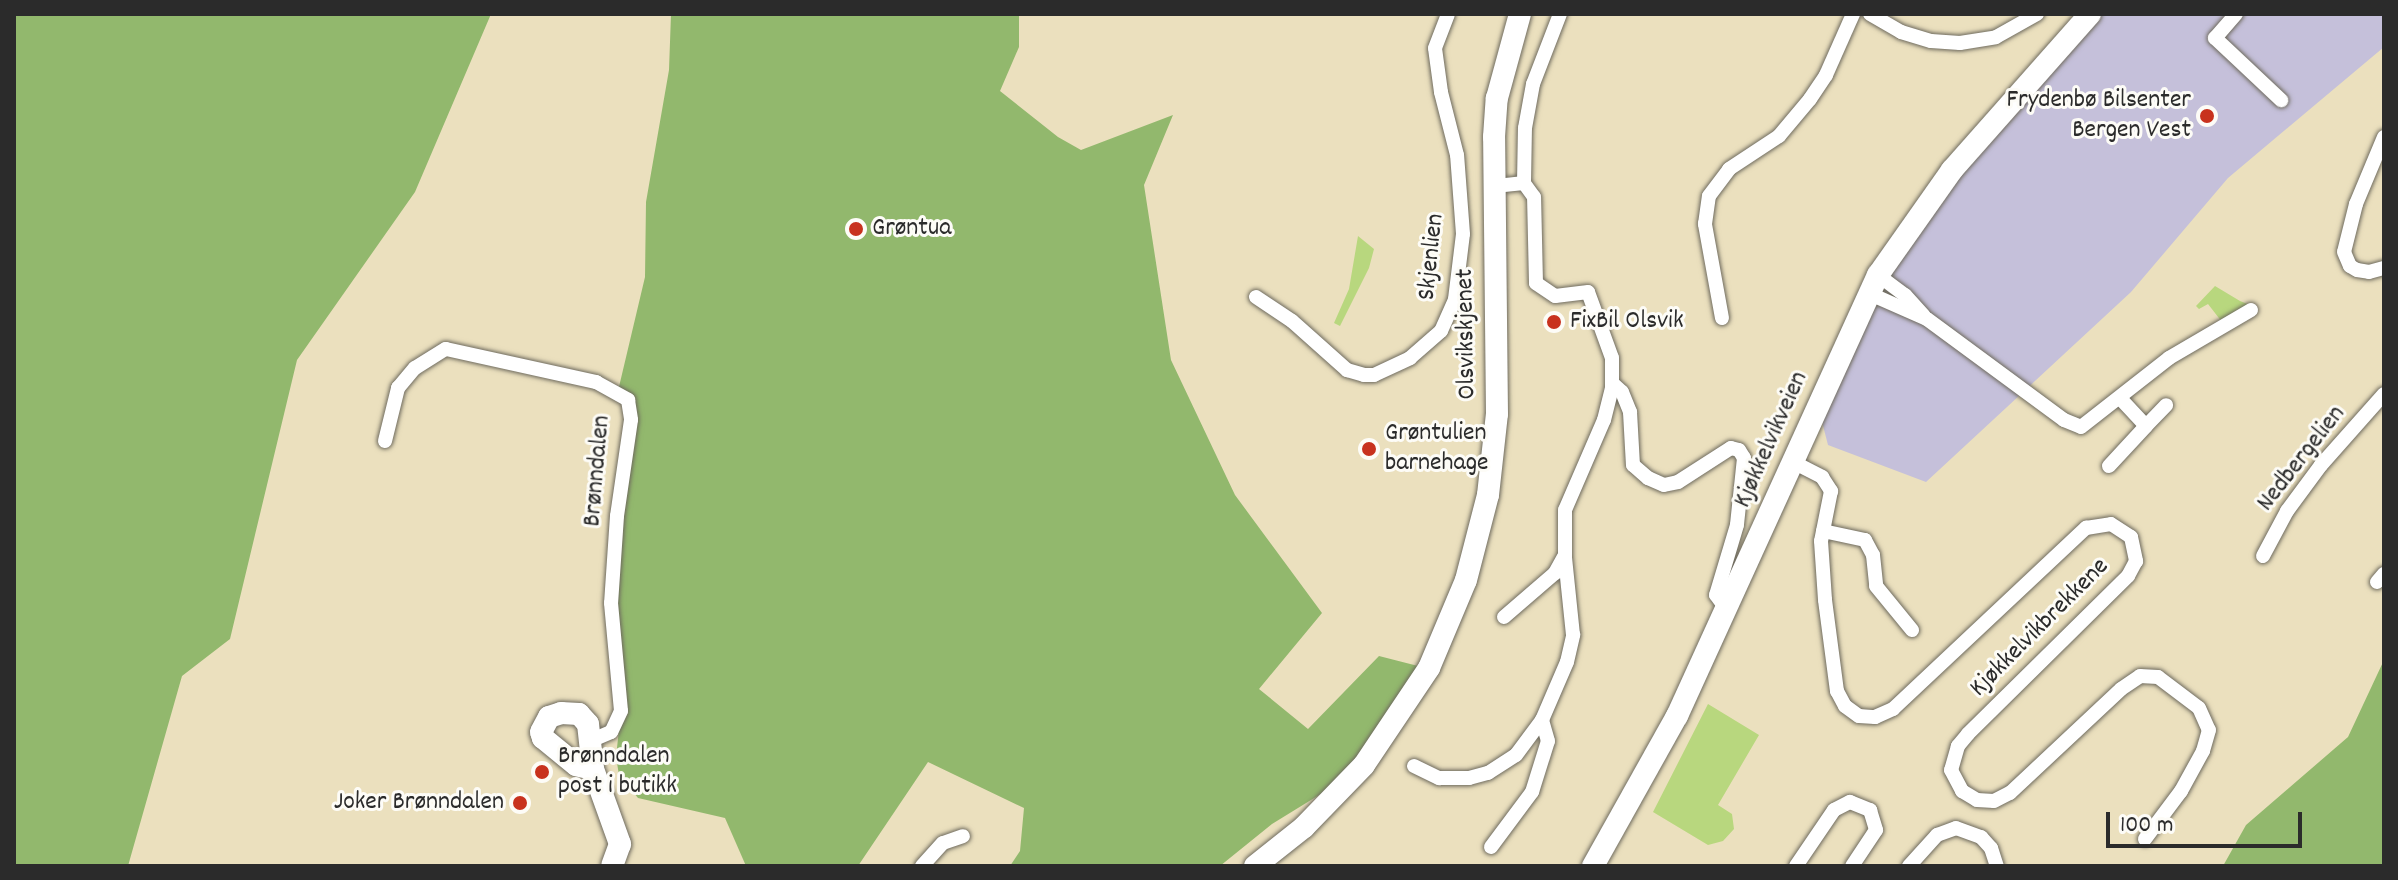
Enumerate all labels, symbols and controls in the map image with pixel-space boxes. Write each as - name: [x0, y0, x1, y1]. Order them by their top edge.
- place label: Frydenbø Bilsenter Bergen Vest: [2006, 85, 2191, 146]
- marker: Frydenbø Bilsenter Bergen Vest: [2198, 107, 2216, 125]
- street label: Skjenlien: [1412, 212, 1452, 302]
- place label: Grøntua: [872, 213, 951, 245]
- marker: Grøntua: [847, 220, 865, 238]
- street label: Olsvikskjenet: [1450, 268, 1484, 400]
- place label: FixBil Olsvik: [1570, 306, 1684, 338]
- marker: FixBil Olsvik: [1545, 313, 1563, 331]
- street label: Kjøkkelvikveien: [1728, 367, 1816, 513]
- street label: Nedbergelien: [2251, 400, 2353, 518]
- street label: Brønndalen: [578, 414, 618, 528]
- place label: Grøntulien barnehage: [1385, 418, 1488, 480]
- marker: Grøntulien barnehage: [1360, 440, 1378, 458]
- street label: Kjøkkelvikbrekkene: [1964, 552, 2116, 704]
- place label: Brønndalen post i butikk: [558, 741, 677, 802]
- marker: Brønndalen post i butikk: [533, 763, 551, 781]
- place label: Joker Brønndalen: [334, 787, 504, 819]
- marker: Joker Brønndalen: [511, 794, 529, 812]
- scale bar: [2110, 796, 2306, 846]
- text: 100 m: [2120, 809, 2173, 843]

